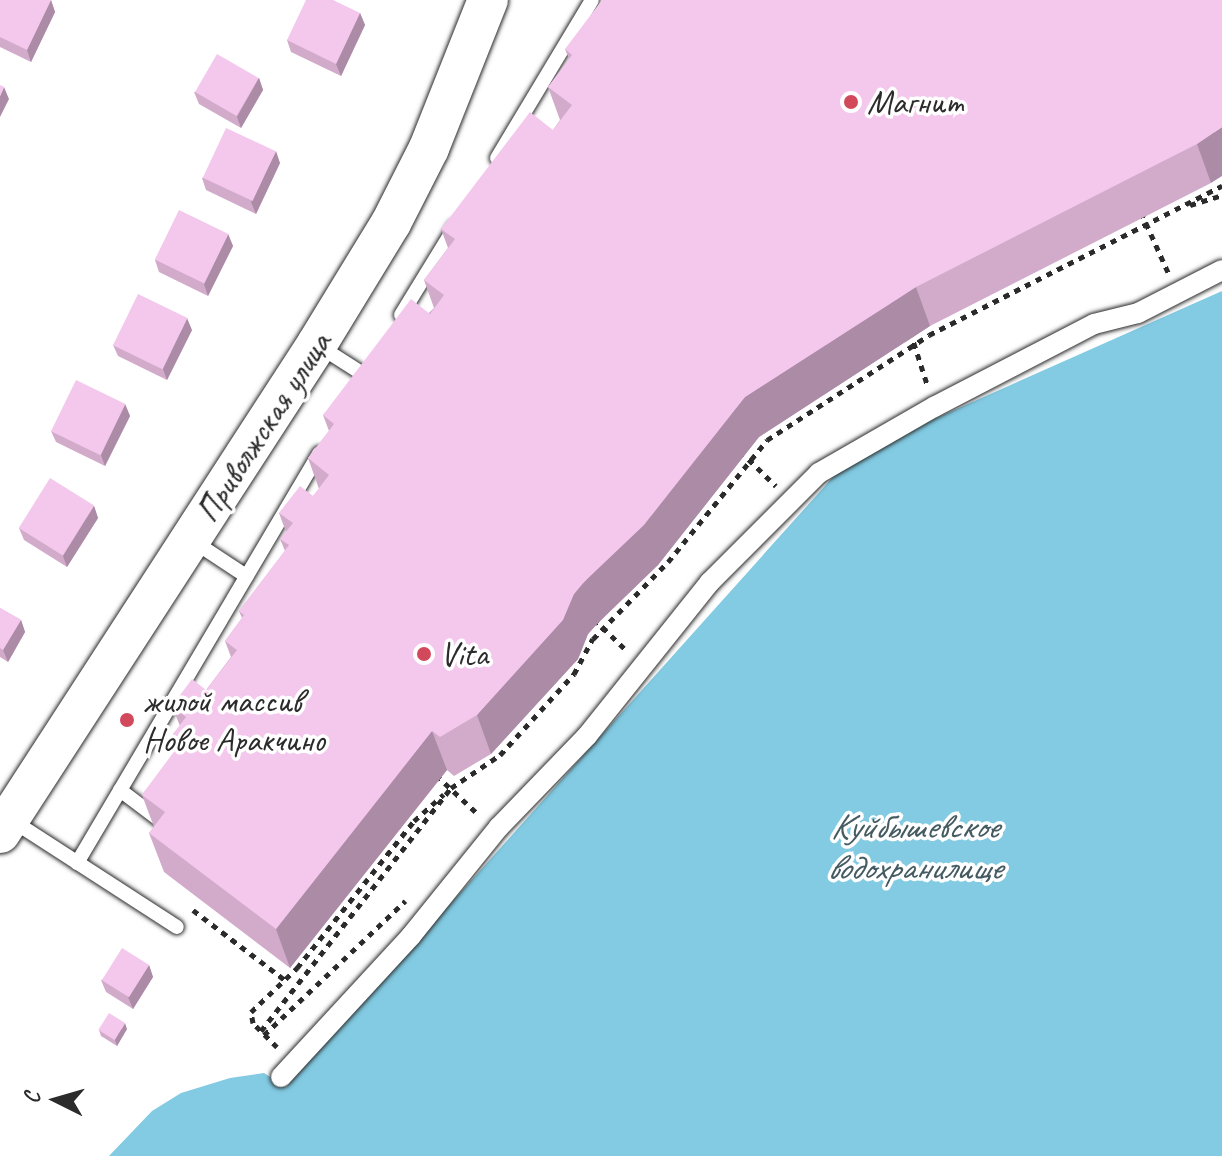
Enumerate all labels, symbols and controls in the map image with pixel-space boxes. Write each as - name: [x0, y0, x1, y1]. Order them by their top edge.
- place label: Магнит: [867, 82, 964, 122]
- marker: Магнит: [842, 93, 860, 111]
- street label: Приволжская улица: [186, 324, 340, 530]
- place label: Vita: [440, 634, 488, 674]
- marker: Vita: [415, 645, 433, 663]
- place label: жилой массив Новое Аракчино: [143, 680, 325, 760]
- marker: жилой массив Новое Аракчино: [118, 711, 136, 729]
- water label: Куйбышевское водохранилище: [827, 804, 1001, 889]
- north arrow: [16, 1060, 96, 1140]
- text: С: [18, 1091, 47, 1105]

